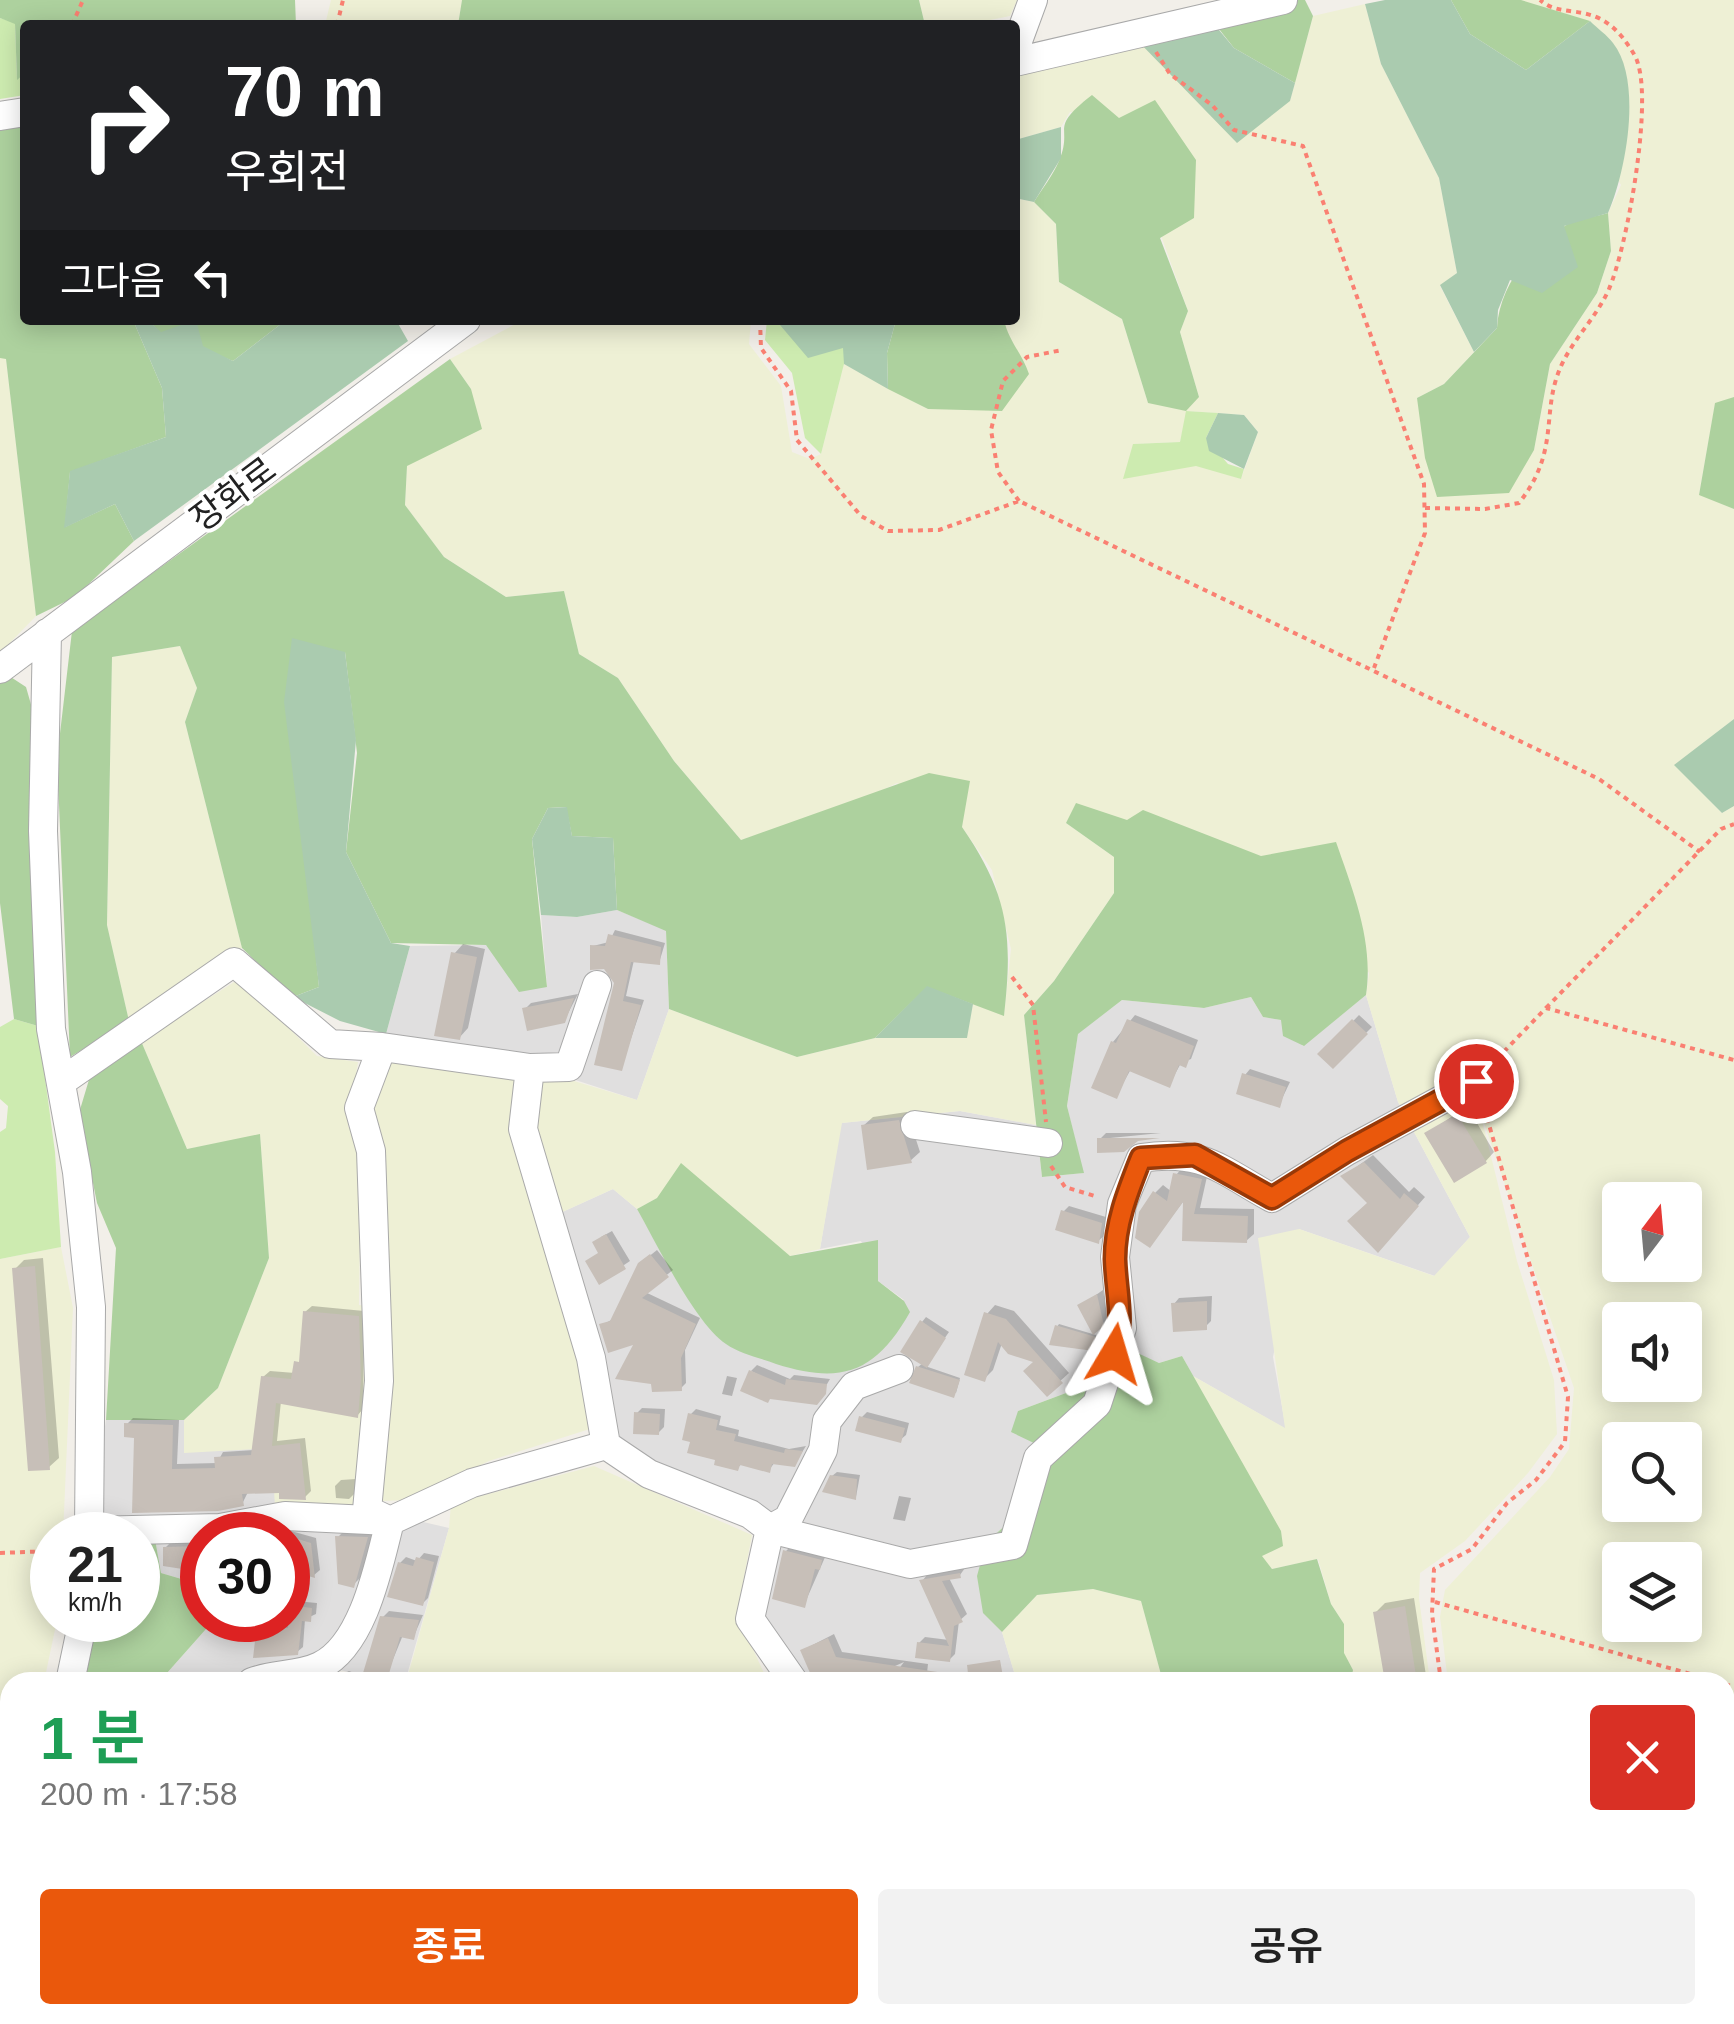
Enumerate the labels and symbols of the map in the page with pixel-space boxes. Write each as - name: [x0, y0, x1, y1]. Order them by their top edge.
- street label: 장화로: [182, 449, 283, 538]
- pin: [1434, 1039, 1519, 1124]
- north arrow: [1602, 1182, 1702, 1282]
- position arrow: [1062, 1302, 1166, 1406]
- speed limit sign: 30: [180, 1512, 310, 1642]

